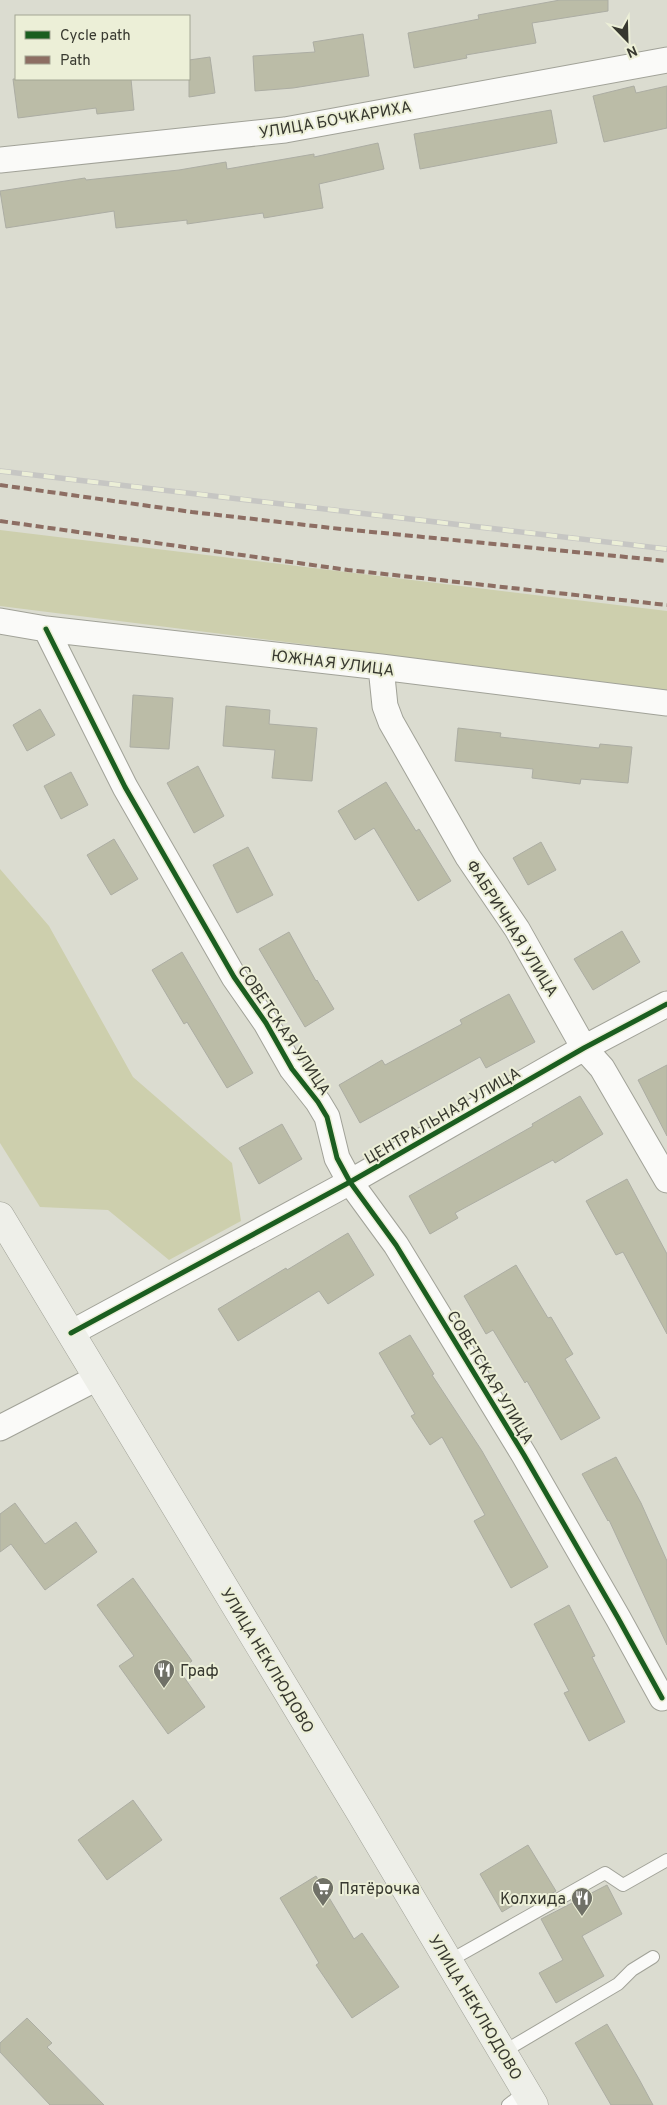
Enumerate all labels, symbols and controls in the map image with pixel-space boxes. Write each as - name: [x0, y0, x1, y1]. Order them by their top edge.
- legend: [15, 15, 190, 80]
- north arrow: [602, 15, 652, 65]
- text: Cycle path: [60, 27, 131, 46]
- text: N: [624, 41, 639, 60]
- text: Path: [60, 52, 91, 71]
- street label: УЛИЦА БОЧКАРИХА: [257, 98, 413, 144]
- street label: ЮЖНАЯ УЛИЦА: [270, 646, 396, 681]
- street label: ФАБРИЧНАЯ УЛИЦА: [461, 857, 562, 1001]
- street label: СОВЕТСКАЯ УЛИЦА: [232, 962, 334, 1100]
- street label: ЦЕНТРАЛЬНАЯ УЛИЦА: [361, 1064, 525, 1170]
- street label: СОВЕТСКАЯ УЛИЦА: [441, 1307, 537, 1449]
- street label: УЛИЦА НЕКЛЮДОВО: [215, 1585, 318, 1737]
- restaurant icon: Граф: [152, 1658, 176, 1689]
- place label: Граф: [180, 1662, 219, 1682]
- supermarket icon: Пятёрочка: [311, 1876, 335, 1907]
- place label: Пятёрочка: [339, 1880, 420, 1900]
- restaurant icon: Колхида: [570, 1886, 594, 1917]
- place label: Колхида: [500, 1890, 566, 1910]
- street label: УЛИЦА НЕКЛЮДОВО: [423, 1932, 526, 2084]

